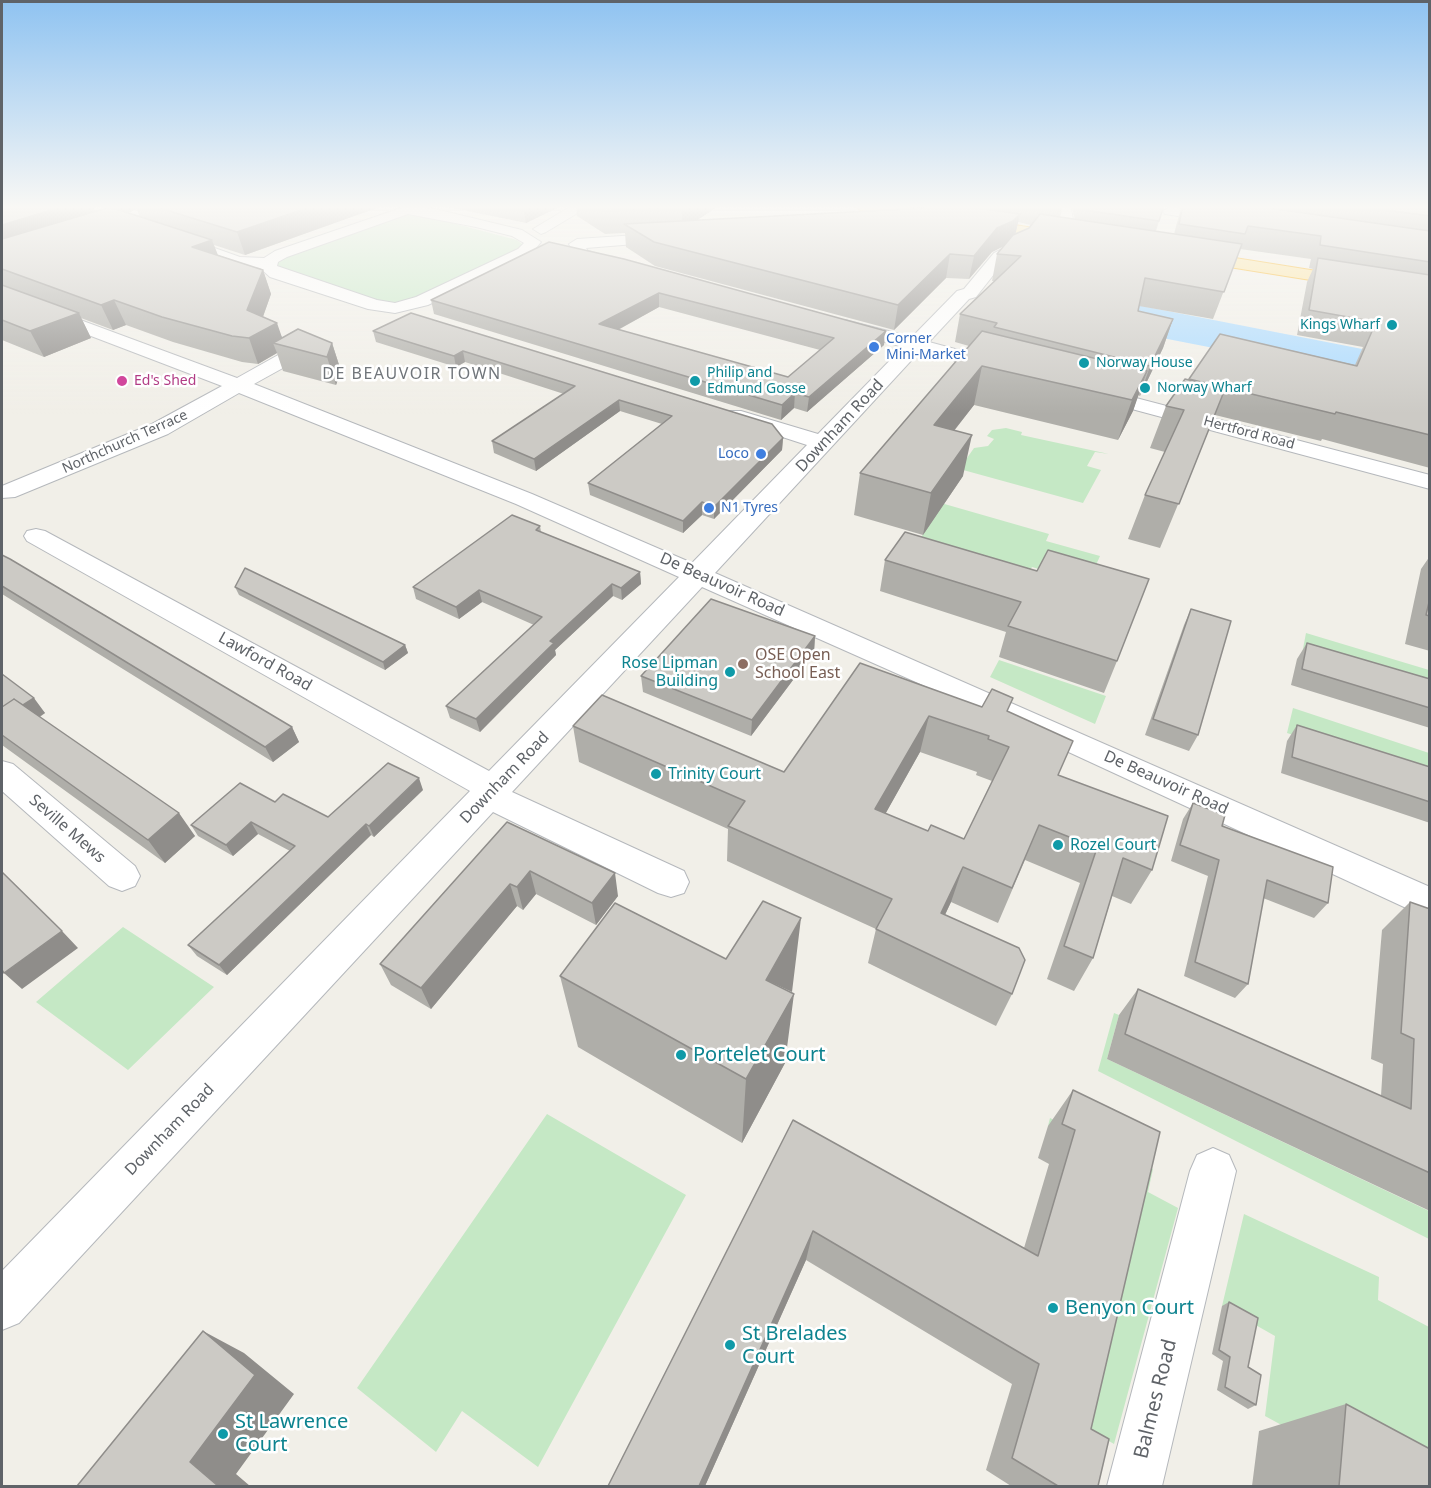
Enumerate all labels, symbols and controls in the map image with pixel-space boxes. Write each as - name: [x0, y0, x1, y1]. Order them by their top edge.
- place label: Kings Wharf: [1300, 317, 1380, 333]
- marker: Kings Wharf: [1385, 318, 1399, 332]
- place label: Corner Mini-Market: [886, 331, 966, 364]
- marker: Corner Mini-Market: [867, 340, 881, 354]
- place label: Norway House: [1096, 355, 1193, 371]
- marker: Norway House: [1077, 356, 1091, 370]
- district label: DE BEAUVOIR TOWN: [322, 364, 502, 384]
- place label: Philip and Edmund Gosse: [707, 365, 806, 398]
- place label: Ed's Shed: [134, 373, 196, 389]
- marker: Ed's Shed: [115, 374, 129, 388]
- marker: Philip and Edmund Gosse: [688, 374, 702, 388]
- street label: Downham Road: [792, 376, 888, 476]
- place label: Norway Wharf: [1157, 380, 1252, 396]
- marker: Norway Wharf: [1138, 381, 1152, 395]
- street label: Northchurch Terrace: [60, 407, 190, 477]
- street label: Hertford Road: [1202, 413, 1296, 453]
- place label: Loco: [718, 446, 749, 462]
- marker: Loco: [754, 447, 768, 461]
- place label: N1 Tyres: [721, 500, 778, 516]
- marker: N1 Tyres: [702, 501, 716, 515]
- street label: De Beauvoir Road: [657, 549, 787, 621]
- street label: Lawford Road: [215, 628, 315, 696]
- place label: OSE Open School East: [755, 645, 840, 683]
- place label: Rose Lipman Building: [621, 653, 718, 691]
- marker: OSE Open School East: [736, 657, 750, 671]
- marker: Rose Lipman Building: [723, 665, 737, 679]
- street label: Downham Road: [456, 728, 554, 828]
- street label: De Beauvoir Road: [1101, 747, 1231, 819]
- place label: Trinity Court: [668, 764, 761, 784]
- marker: Trinity Court: [649, 767, 663, 781]
- street label: Seville Mews: [25, 791, 109, 867]
- place label: Rozel Court: [1070, 835, 1156, 855]
- marker: Rozel Court: [1051, 838, 1065, 852]
- place label: Portelet Court: [693, 1043, 825, 1067]
- marker: Portelet Court: [674, 1048, 688, 1062]
- street label: Downham Road: [121, 1080, 219, 1180]
- place label: Benyon Court: [1065, 1296, 1194, 1320]
- marker: Benyon Court: [1046, 1301, 1060, 1315]
- place label: St Brelades Court: [742, 1322, 847, 1369]
- street label: Balmes Road: [1130, 1337, 1182, 1461]
- marker: St Brelades Court: [723, 1338, 737, 1352]
- place label: St Lawrence Court: [235, 1410, 348, 1457]
- marker: St Lawrence Court: [216, 1427, 230, 1441]

